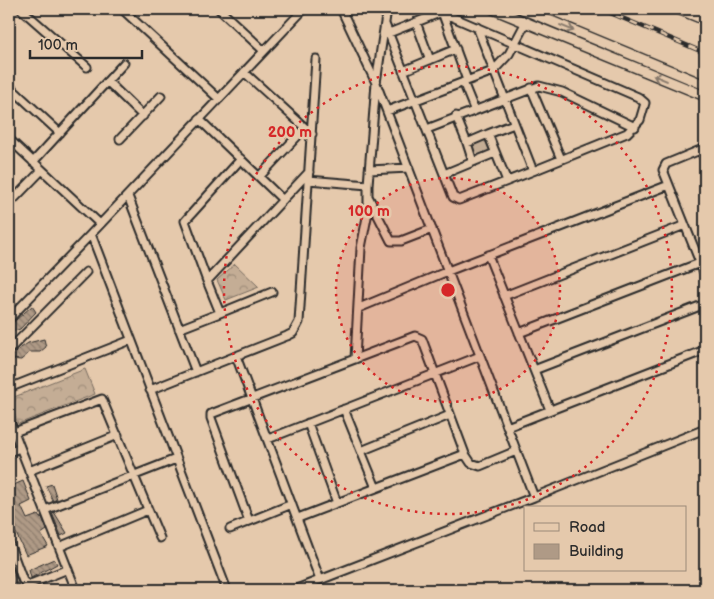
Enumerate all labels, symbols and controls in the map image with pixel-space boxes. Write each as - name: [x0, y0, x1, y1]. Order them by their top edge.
- one-way arrow: [559, 23, 574, 33]
- scale bar: [30, 28, 142, 60]
- text: 100 m: [38, 36, 78, 55]
- one-way arrow: [653, 72, 668, 82]
- text: 200 m: [268, 123, 312, 142]
- text: 100 m: [348, 202, 390, 221]
- centre of rings: [439, 281, 457, 299]
- legend: [524, 506, 686, 572]
- text: Road: [569, 518, 605, 537]
- text: Building: [569, 542, 624, 561]

